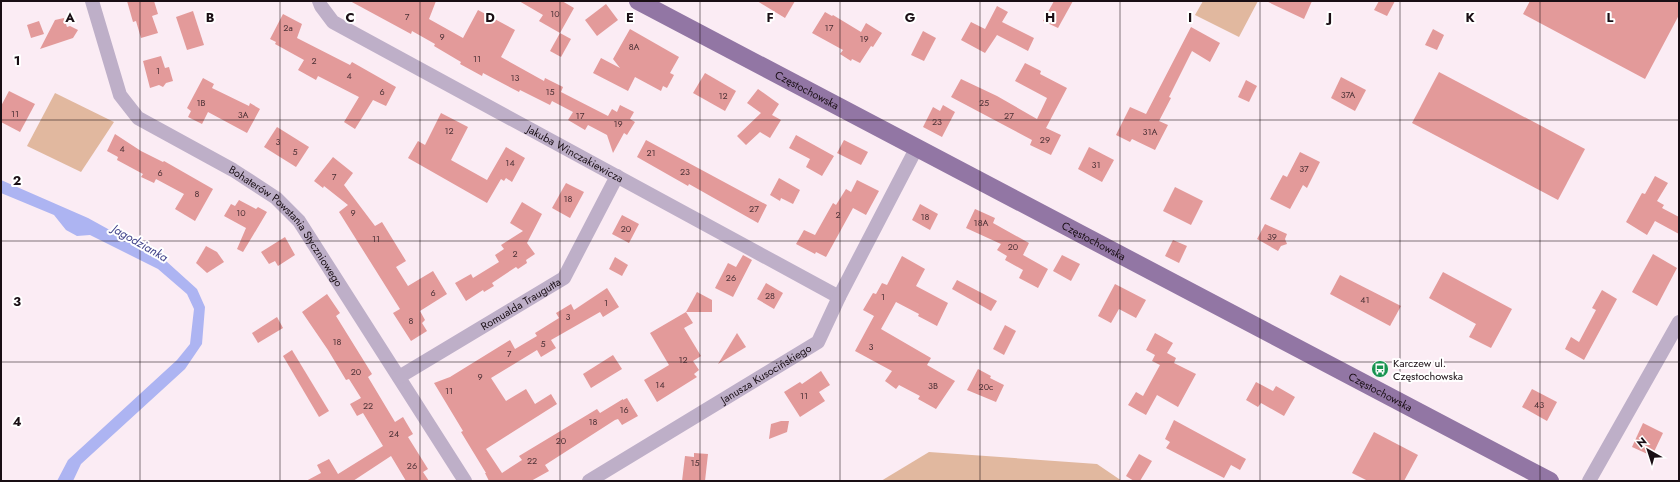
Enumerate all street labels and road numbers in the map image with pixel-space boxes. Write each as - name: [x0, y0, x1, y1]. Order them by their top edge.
- street label: Częstochowska: [772, 67, 842, 113]
- street label: Jakuba Winczakiewicza: [522, 120, 626, 186]
- street label: Bohaterów Powstania Styczniowego: [226, 161, 347, 290]
- street label: Częstochowska: [1059, 217, 1129, 264]
- street label: Romualda Traugutta: [478, 274, 564, 334]
- street label: Janusza Kusocińskiego: [716, 340, 814, 408]
- street label: Częstochowska: [1346, 368, 1415, 415]

